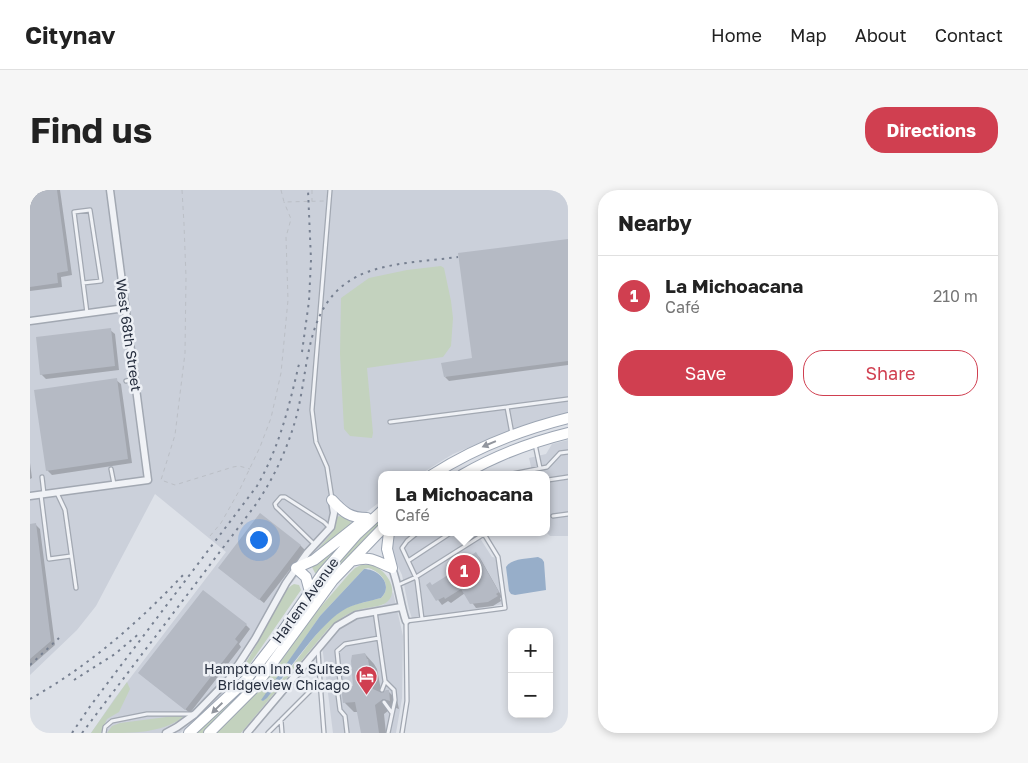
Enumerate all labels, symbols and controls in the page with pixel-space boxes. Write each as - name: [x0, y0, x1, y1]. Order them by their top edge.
- text: Citynav: [25, 20, 115, 49]
- text: Home: [711, 24, 762, 46]
- text: Map: [790, 24, 827, 46]
- text: About: [855, 24, 907, 46]
- text: Contact: [935, 24, 1003, 46]
- button: Directions: [865, 107, 998, 153]
- text: Find us: [30, 109, 152, 151]
- text: Nearby: [618, 210, 692, 236]
- text: La Michoacana: [665, 274, 803, 297]
- street label: West 68th Street: [113, 278, 145, 392]
- text: 1: [630, 286, 638, 306]
- text: 210 m: [933, 286, 978, 306]
- text: Café: [665, 297, 700, 317]
- button: Save: [618, 350, 793, 396]
- button: Share: [803, 350, 978, 396]
- one-way arrow: [481, 441, 496, 449]
- popup: [378, 471, 550, 536]
- text: La Michoacana: [395, 482, 533, 505]
- text: Café: [395, 505, 430, 525]
- your location: [246, 527, 272, 553]
- pin: 1: [448, 552, 480, 590]
- street label: Harlem Avenue: [268, 554, 342, 646]
- map controls: [508, 628, 553, 718]
- button: +: [508, 628, 553, 673]
- place label: Hampton Inn & Suites Bridgeview Chicago: [204, 660, 350, 693]
- hotel icon: Hampton Inn & Suites Bridgeview Chicago: [354, 664, 378, 695]
- button: −: [508, 673, 553, 718]
- one-way arrow: [212, 701, 224, 713]

